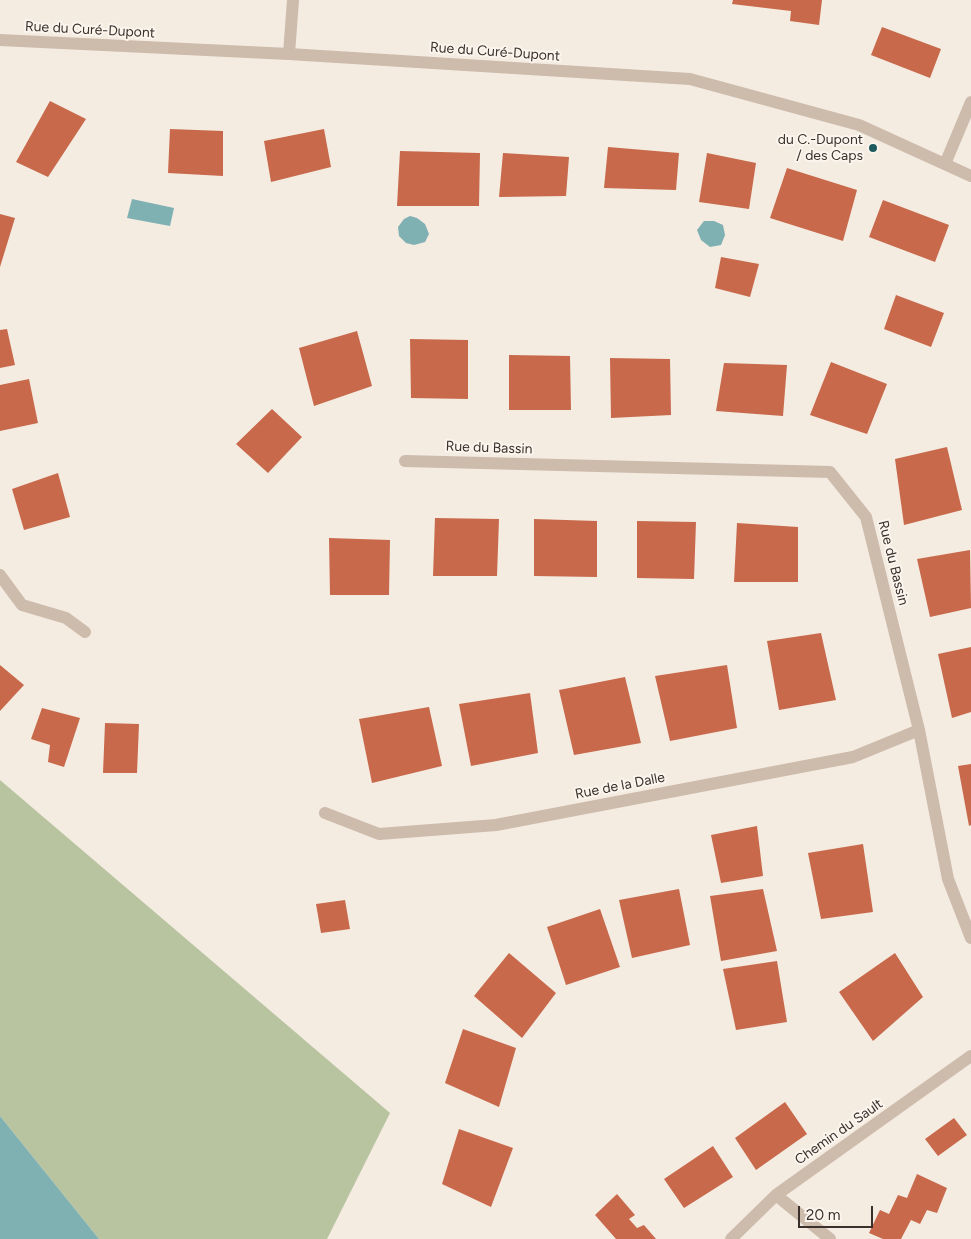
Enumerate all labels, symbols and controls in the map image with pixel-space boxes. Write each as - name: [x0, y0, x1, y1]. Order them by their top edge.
- street label: Rue du Curé-Dupont: [25, 18, 155, 42]
- street label: Rue du Curé-Dupont: [429, 39, 561, 65]
- place label: du C.-Dupont / des Caps: [778, 132, 863, 164]
- marker: du C.-Dupont / des Caps: [867, 142, 879, 154]
- street label: Rue du Bassin: [445, 438, 533, 458]
- street label: Rue du Bassin: [874, 519, 912, 607]
- street label: Rue de la Dalle: [574, 769, 666, 803]
- street label: Chemin du Sault: [792, 1095, 886, 1169]
- scale bar: [801, 1196, 876, 1228]
- text: 20 m: [806, 1206, 840, 1224]

